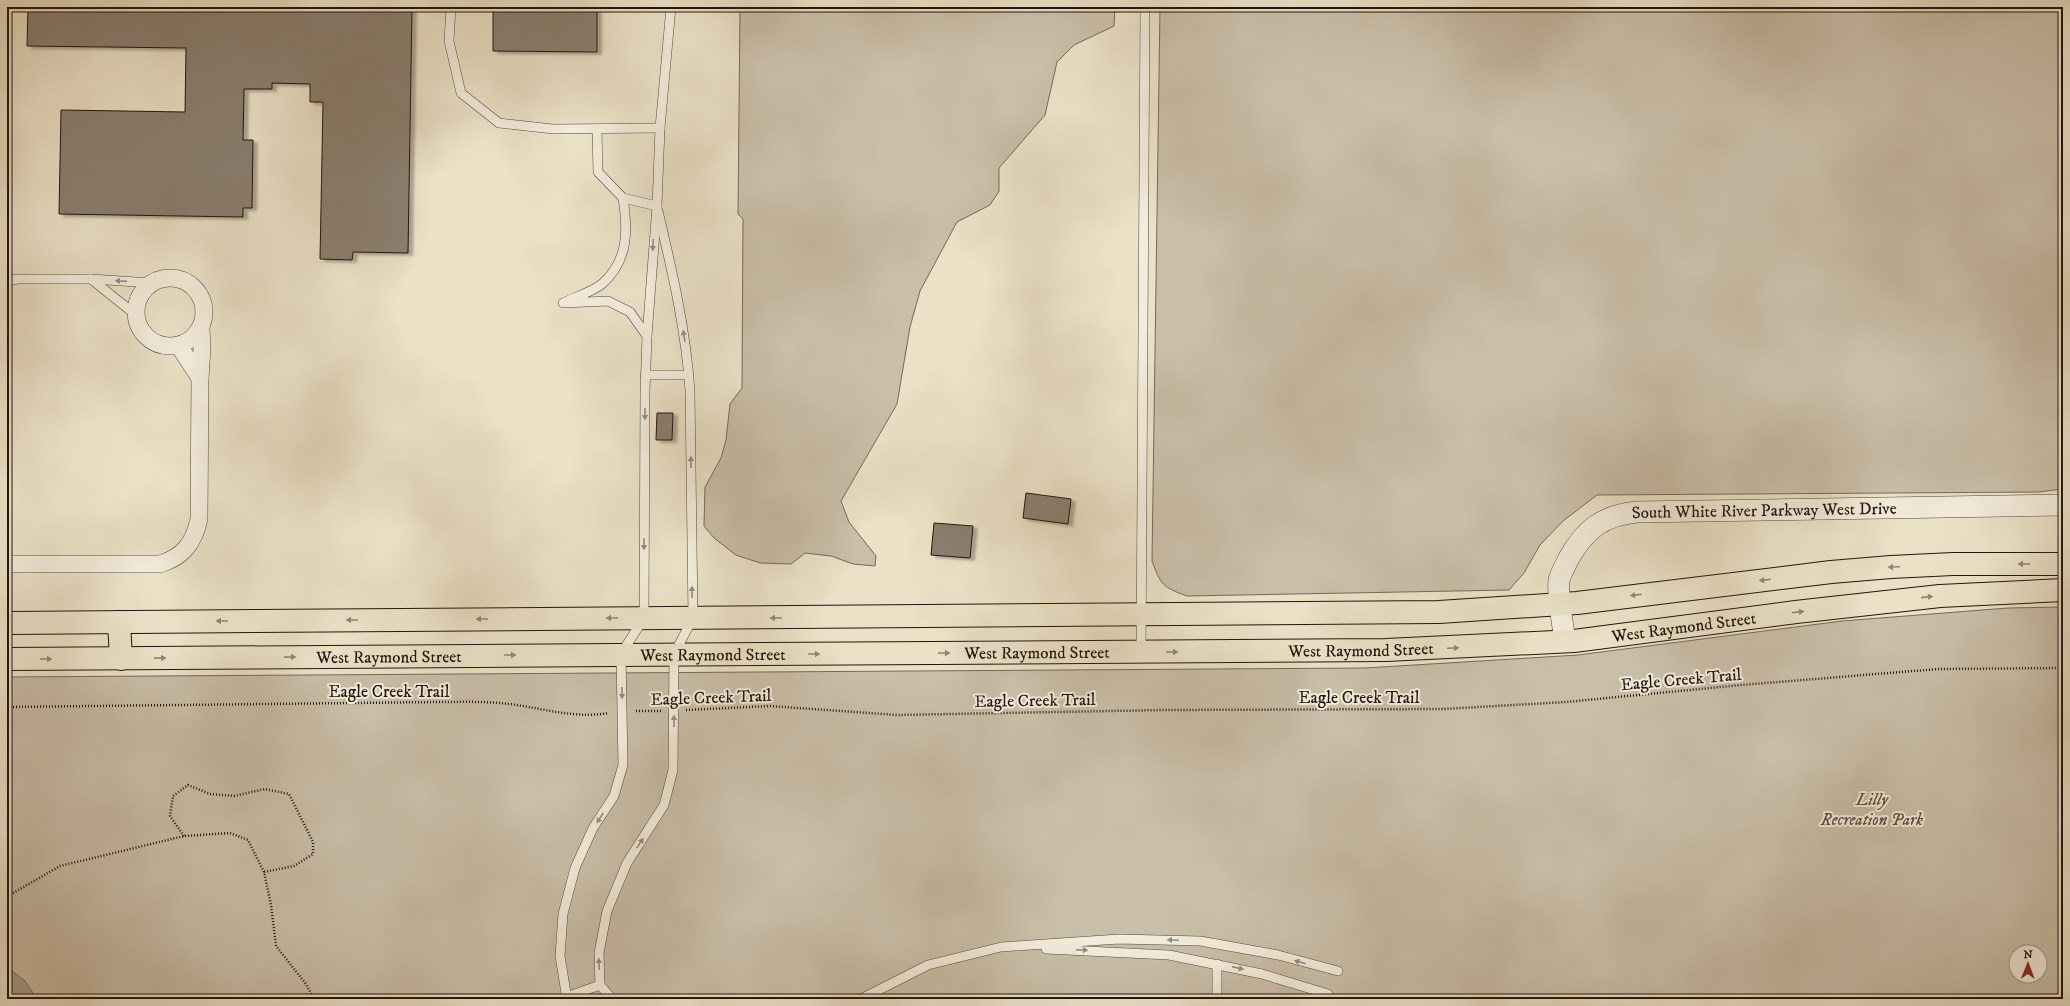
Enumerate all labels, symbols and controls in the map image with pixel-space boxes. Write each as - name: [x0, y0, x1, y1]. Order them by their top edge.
- one-way arrow: [649, 239, 656, 251]
- one-way arrow: [114, 278, 127, 284]
- one-way arrow: [681, 330, 687, 342]
- one-way arrow: [642, 408, 648, 421]
- one-way arrow: [688, 455, 694, 468]
- street label: South White River Parkway West Drive: [1631, 498, 1897, 524]
- one-way arrow: [641, 538, 647, 551]
- one-way arrow: [2017, 561, 2030, 567]
- one-way arrow: [1887, 564, 1900, 570]
- one-way arrow: [1759, 577, 1771, 583]
- one-way arrow: [689, 586, 696, 598]
- one-way arrow: [1630, 592, 1642, 599]
- one-way arrow: [1921, 594, 1933, 601]
- street label: West Raymond Street: [1609, 607, 1758, 648]
- one-way arrow: [1792, 609, 1804, 615]
- one-way arrow: [605, 615, 618, 621]
- one-way arrow: [769, 615, 782, 621]
- one-way arrow: [475, 616, 488, 622]
- one-way arrow: [345, 617, 358, 623]
- one-way arrow: [215, 618, 228, 624]
- street label: West Raymond Street: [1287, 638, 1435, 663]
- street label: West Raymond Street: [963, 642, 1110, 665]
- street label: West Raymond Street: [639, 644, 786, 667]
- one-way arrow: [1447, 645, 1460, 651]
- street label: West Raymond Street: [315, 646, 462, 669]
- one-way arrow: [1166, 649, 1179, 655]
- one-way arrow: [938, 650, 951, 656]
- one-way arrow: [808, 651, 821, 657]
- one-way arrow: [504, 652, 517, 658]
- one-way arrow: [284, 654, 297, 660]
- one-way arrow: [154, 655, 167, 661]
- one-way arrow: [40, 656, 53, 662]
- street label: Eagle Creek Trail: [1620, 664, 1742, 696]
- street label: Eagle Creek Trail: [328, 681, 450, 703]
- street label: Eagle Creek Trail: [650, 685, 772, 711]
- one-way arrow: [618, 687, 625, 699]
- street label: Eagle Creek Trail: [1298, 687, 1420, 709]
- street label: Eagle Creek Trail: [974, 689, 1096, 713]
- one-way arrow: [671, 714, 677, 727]
- park label: Lilly Recreation Park: [1820, 789, 1924, 831]
- one-way arrow: [596, 813, 604, 823]
- one-way arrow: [636, 837, 643, 849]
- one-way arrow: [1166, 937, 1179, 943]
- north arrow: [2008, 944, 2048, 984]
- one-way arrow: [1076, 947, 1088, 954]
- text: N: [2024, 948, 2033, 962]
- one-way arrow: [596, 958, 603, 970]
- one-way arrow: [1294, 959, 1306, 965]
- one-way arrow: [1232, 966, 1245, 972]

